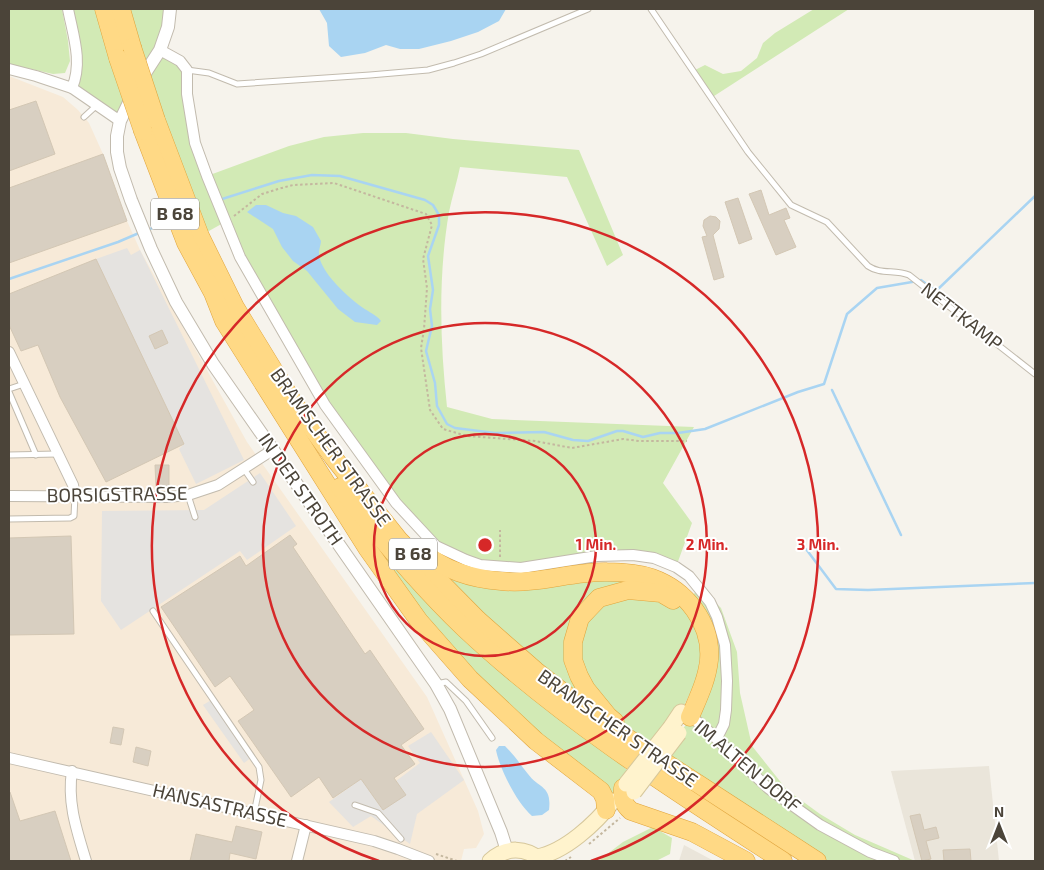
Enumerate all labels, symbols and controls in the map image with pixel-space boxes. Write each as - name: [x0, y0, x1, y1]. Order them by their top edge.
- road number: B 68: [151, 198, 199, 230]
- street label: NETTKAMP: [917, 277, 1008, 355]
- street label: BRAMSCHER STRASSE: [266, 363, 397, 530]
- street label: IN DER STROTH: [254, 428, 349, 549]
- street label: BORSIGSTRASSE: [46, 481, 188, 506]
- text: 1 Min.: [576, 535, 616, 553]
- text: 2 Min.: [686, 535, 728, 553]
- text: 3 Min.: [797, 535, 839, 553]
- centre of rings: [476, 536, 494, 554]
- road number: B 68: [389, 538, 437, 570]
- street label: BRAMSCHER STRASSE: [534, 664, 703, 792]
- street label: IM ALTEN DORF: [691, 714, 806, 817]
- street label: HANSASTRASSE: [150, 778, 290, 831]
- north arrow: [974, 800, 1024, 850]
- text: N: [994, 803, 1004, 820]

